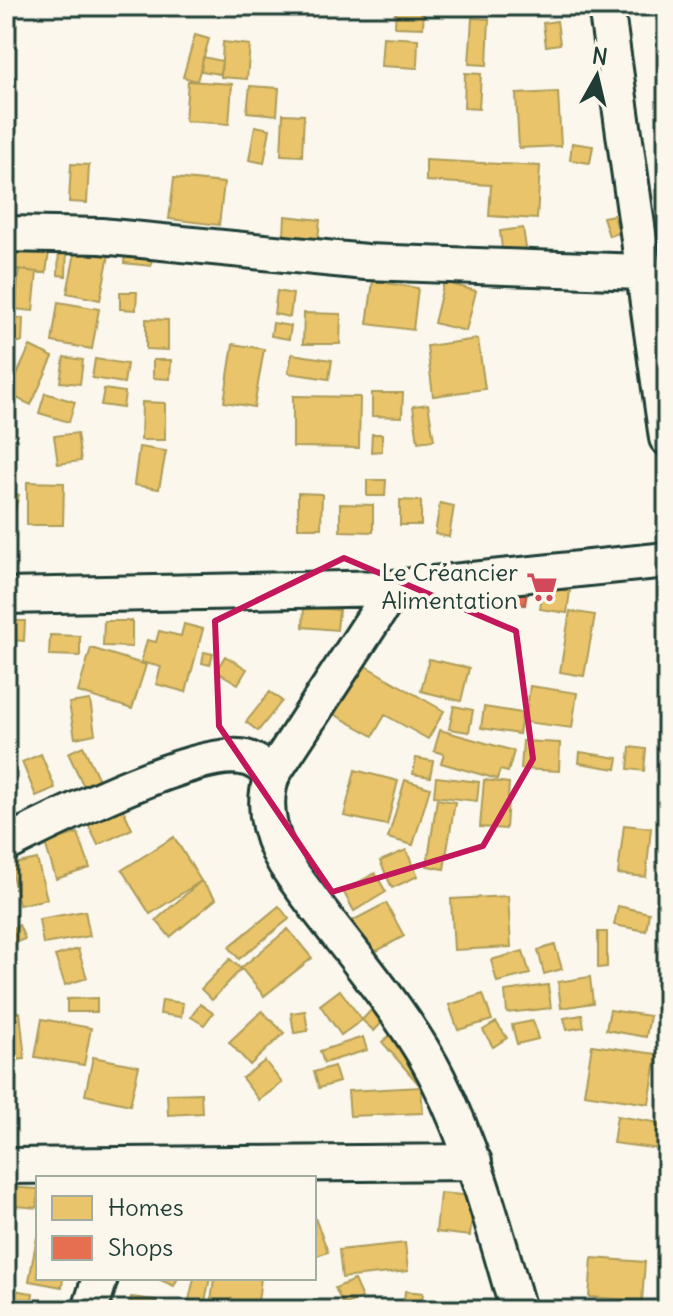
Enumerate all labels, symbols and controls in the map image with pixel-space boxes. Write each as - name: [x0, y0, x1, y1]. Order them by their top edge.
- north arrow: [557, 36, 637, 116]
- text: N: [590, 41, 609, 71]
- place label: Le Créancier Alimentation: [381, 557, 518, 615]
- supermarket icon: Le Créancier Alimentation: [525, 570, 559, 604]
- legend: [36, 1176, 316, 1280]
- text: Homes: [108, 1192, 184, 1222]
- text: Shops: [108, 1232, 173, 1262]

